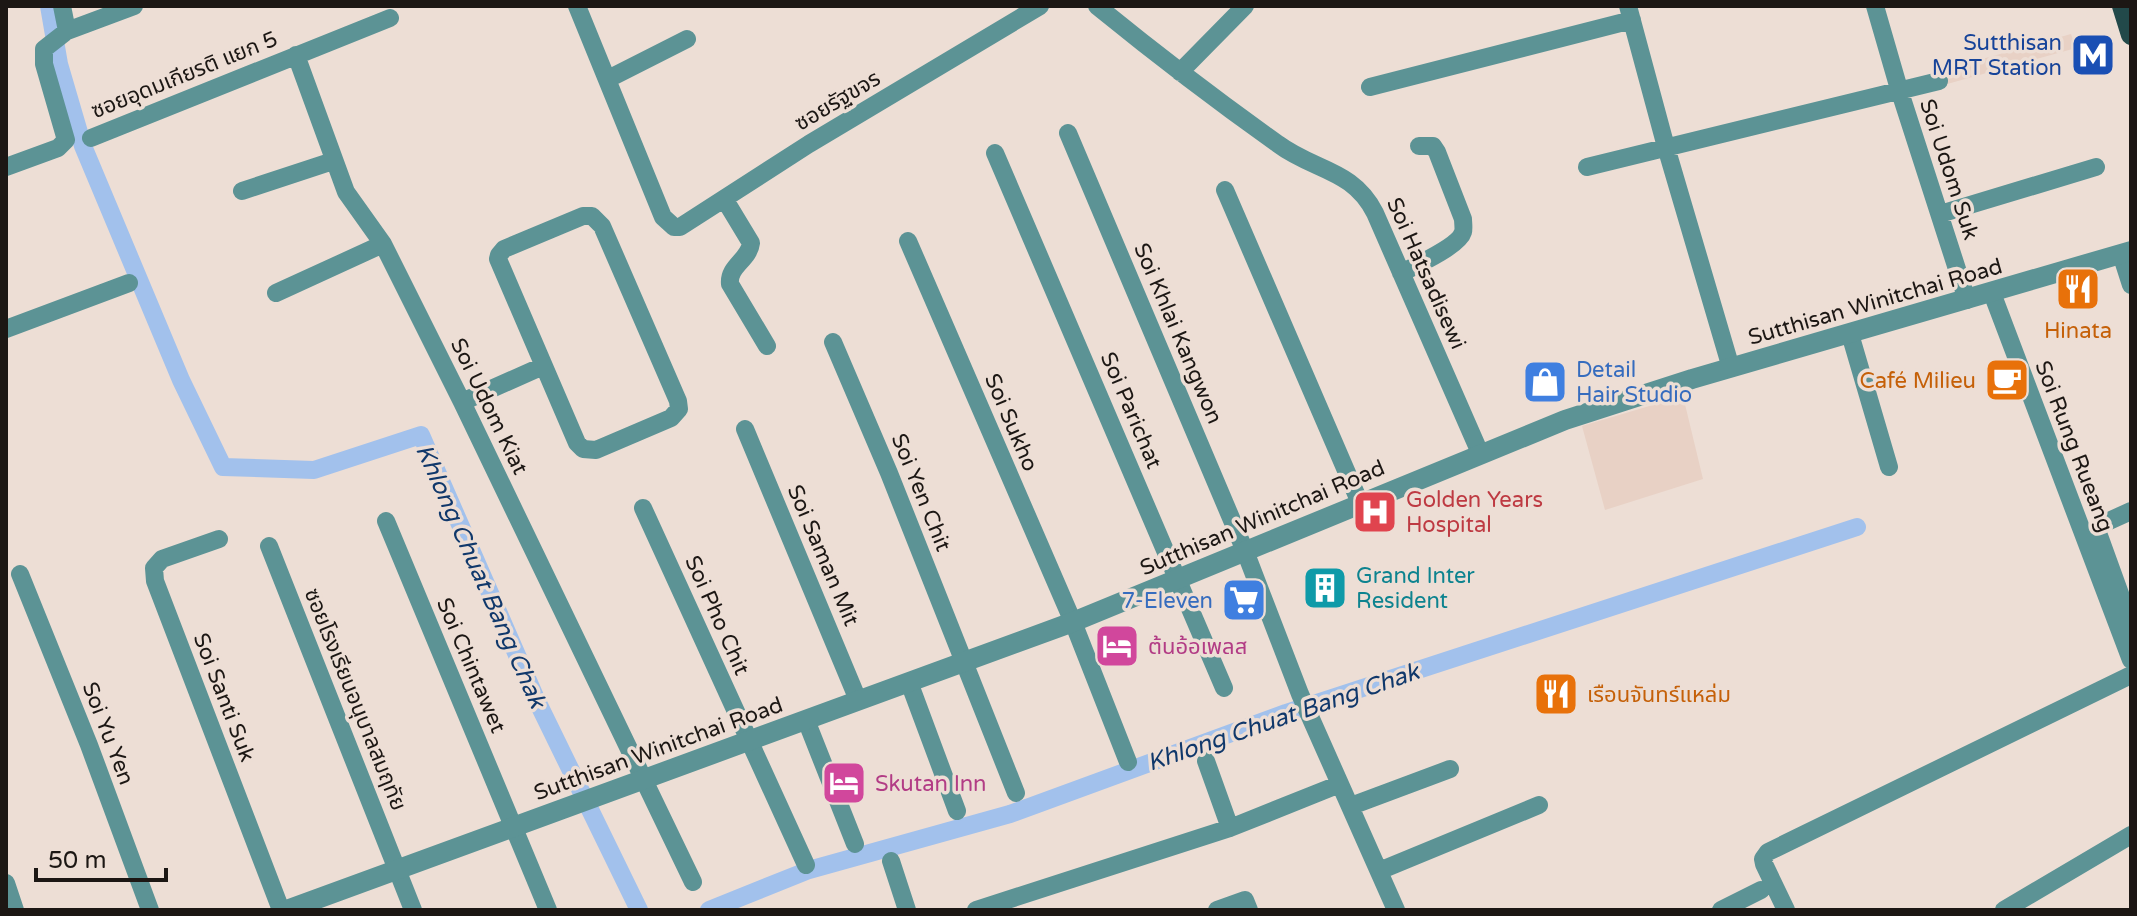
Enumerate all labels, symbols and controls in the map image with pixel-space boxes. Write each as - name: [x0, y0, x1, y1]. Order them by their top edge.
- street label: ซอยอุดมเกียรติ แยก 5: [87, 26, 281, 124]
- place label: Sutthisan MRT Station: [1932, 30, 2062, 81]
- metro station icon: Sutthisan MRT Station: [2069, 31, 2117, 79]
- street label: ซอยรัฐขจร: [790, 65, 885, 137]
- street label: Soi Udom Suk: [1914, 96, 1984, 243]
- street label: Soi Hatsadisewi: [1381, 194, 1471, 353]
- street label: Soi Khlai Kangwon: [1128, 239, 1228, 428]
- street label: Sutthisan Winitchai Road: [1745, 253, 2005, 351]
- restaurant icon: Hinata: [2054, 265, 2102, 313]
- place label: Hinata: [2044, 318, 2112, 344]
- street label: Soi Udom Kiat: [445, 334, 533, 479]
- street label: Soi Parichat: [1095, 348, 1167, 473]
- cafe icon: Café Milieu: [1983, 356, 2031, 404]
- place label: Detail Hair Studio: [1576, 357, 1692, 408]
- street label: Soi Rung Rueang: [2029, 357, 2119, 536]
- shop icon: Detail Hair Studio: [1521, 358, 1569, 406]
- place label: Café Milieu: [1859, 368, 1976, 394]
- street label: Soi Sukho: [979, 370, 1043, 475]
- street label: Soi Yen Chit: [886, 430, 956, 555]
- water label: Khlong Chuat Bang Chak: [409, 440, 553, 714]
- street label: Sutthisan Winitchai Road: [1136, 455, 1389, 581]
- street label: Soi Saman Mit: [782, 481, 864, 630]
- place label: Golden Years Hospital: [1406, 487, 1543, 538]
- hospital icon: Golden Years Hospital: [1351, 488, 1399, 536]
- street label: Soi Pho Chit: [679, 552, 755, 679]
- place label: Grand Inter Resident: [1356, 563, 1475, 614]
- building icon: Grand Inter Resident: [1301, 564, 1349, 612]
- supermarket icon: 7-Eleven: [1220, 576, 1268, 624]
- street label: ซอยโรงเรียนอนุบาลสมฤทัย: [299, 584, 412, 814]
- place label: 7-Eleven: [1121, 588, 1213, 614]
- street label: Soi Chintawet: [431, 594, 511, 737]
- hotel icon: ต้นอ้อเพลส: [1093, 622, 1141, 670]
- street label: Soi Santi Suk: [188, 629, 260, 765]
- place label: ต้นอ้อเพลส: [1148, 634, 1247, 660]
- water label: Khlong Chuat Bang Chak: [1143, 657, 1425, 778]
- restaurant icon: เรือนจันทร์แหล่ม: [1532, 670, 1580, 718]
- street label: Soi Yu Yen: [77, 678, 140, 788]
- place label: เรือนจันทร์แหล่ม: [1587, 682, 1731, 708]
- street label: Sutthisan Winitchai Road: [530, 692, 786, 806]
- hotel icon: Skutan Inn: [820, 759, 868, 807]
- place label: Skutan Inn: [875, 771, 987, 797]
- scale bar: [36, 832, 166, 882]
- text: 50 m: [48, 846, 106, 875]

